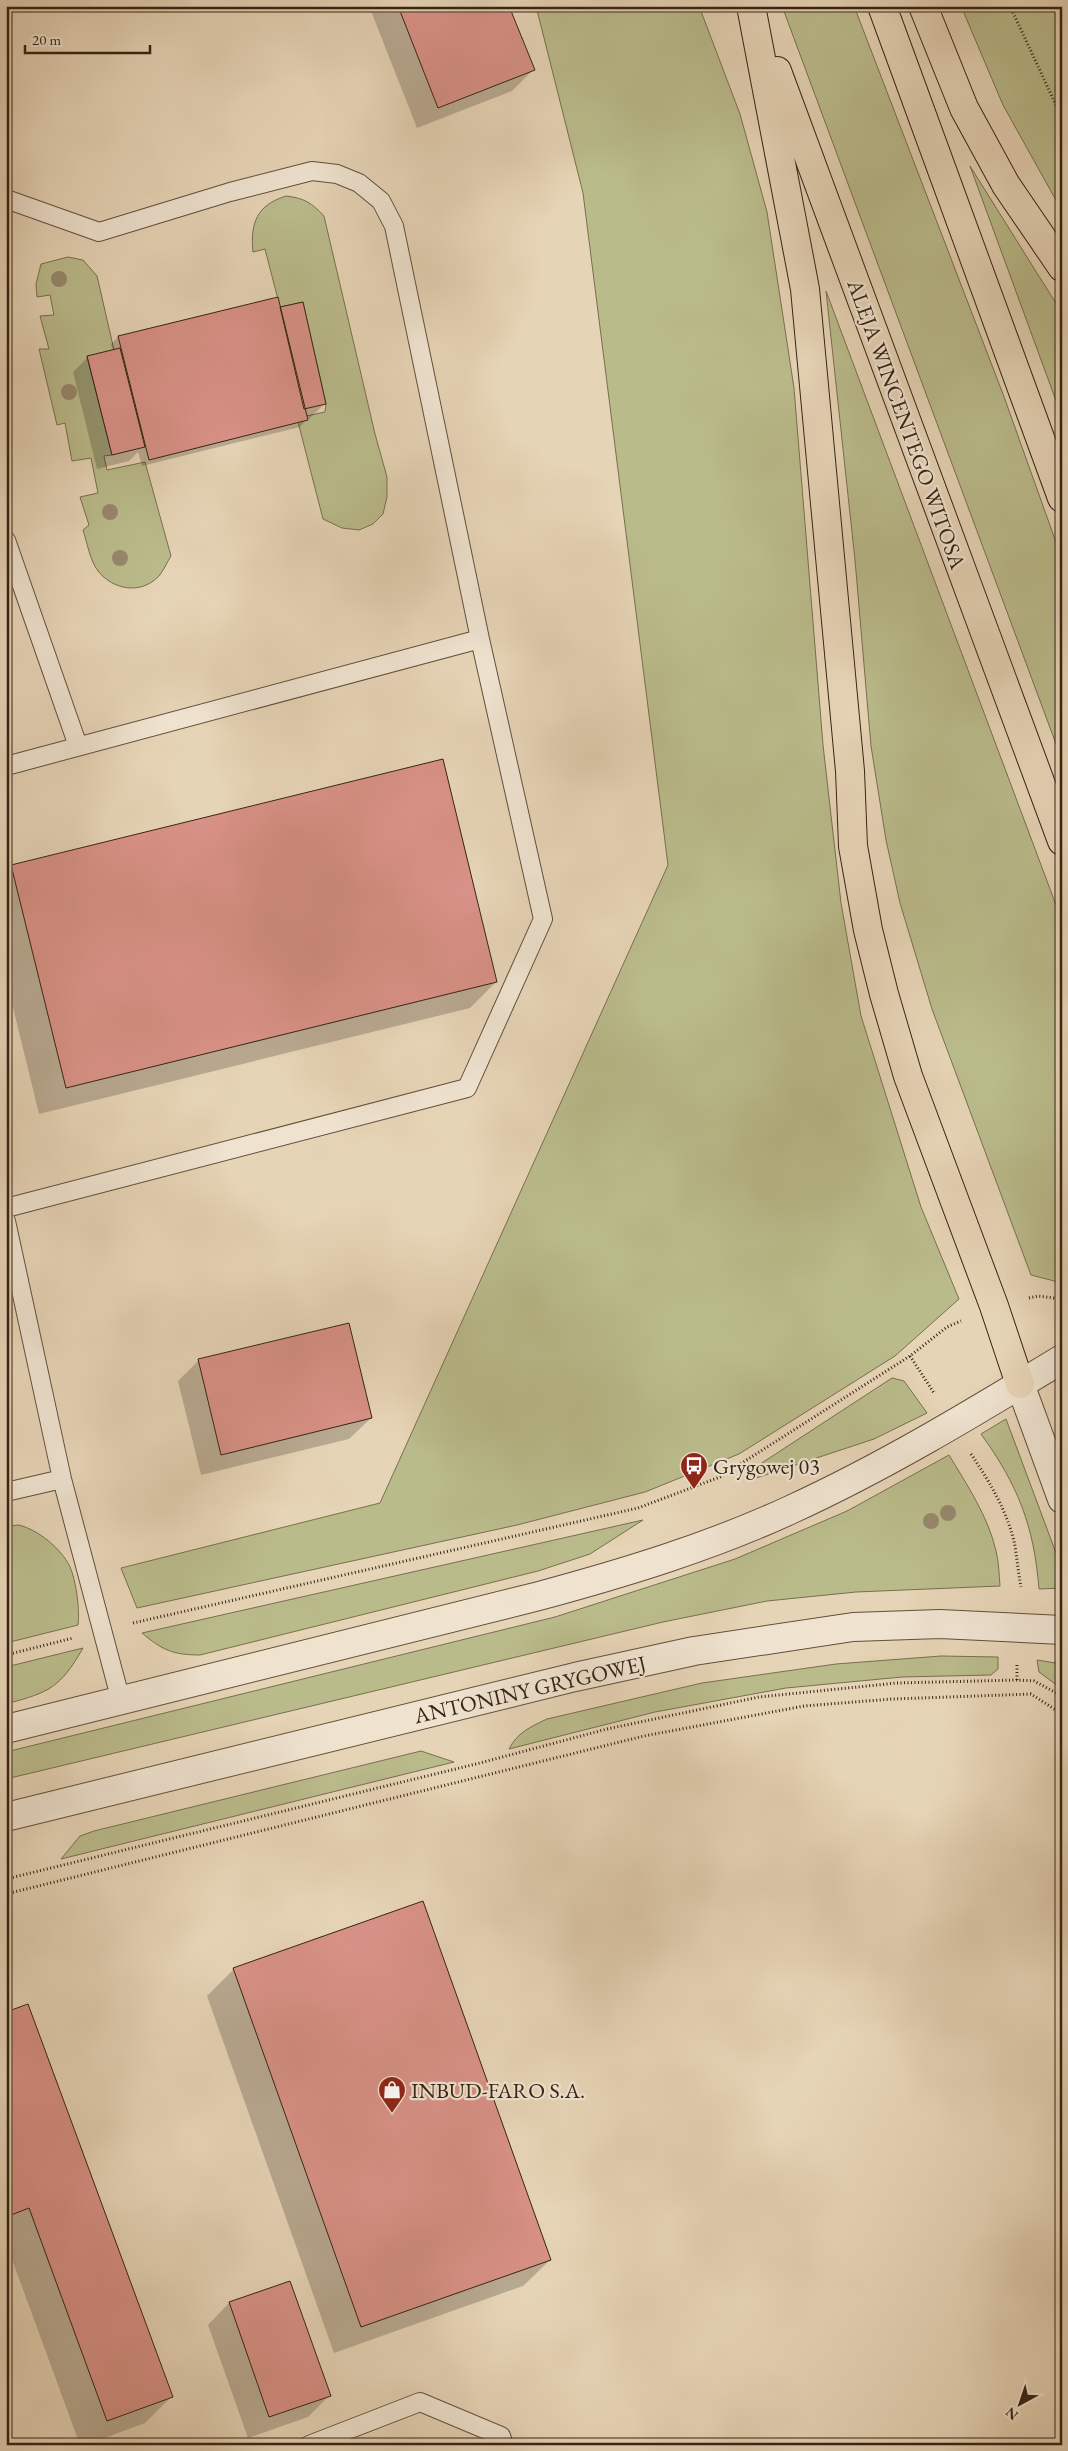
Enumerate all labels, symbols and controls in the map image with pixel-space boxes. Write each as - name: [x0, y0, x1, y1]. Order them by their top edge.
- scale bar: [25, 22, 150, 54]
- text: 20 m: [32, 30, 61, 49]
- street label: ALEJA WINCENTEGO WITOSA: [840, 274, 973, 574]
- bus stop icon: Grygowej 03: [679, 1451, 709, 1490]
- place label: Grygowej 03: [713, 1452, 820, 1481]
- street label: ANTONINY GRYGOWEJ: [410, 1649, 649, 1731]
- shop icon: INBUD-FARO S.A.: [377, 2075, 407, 2114]
- place label: INBUD-FARO S.A.: [411, 2076, 585, 2105]
- north arrow: [996, 2378, 1046, 2428]
- text: N: [1001, 2403, 1022, 2424]

